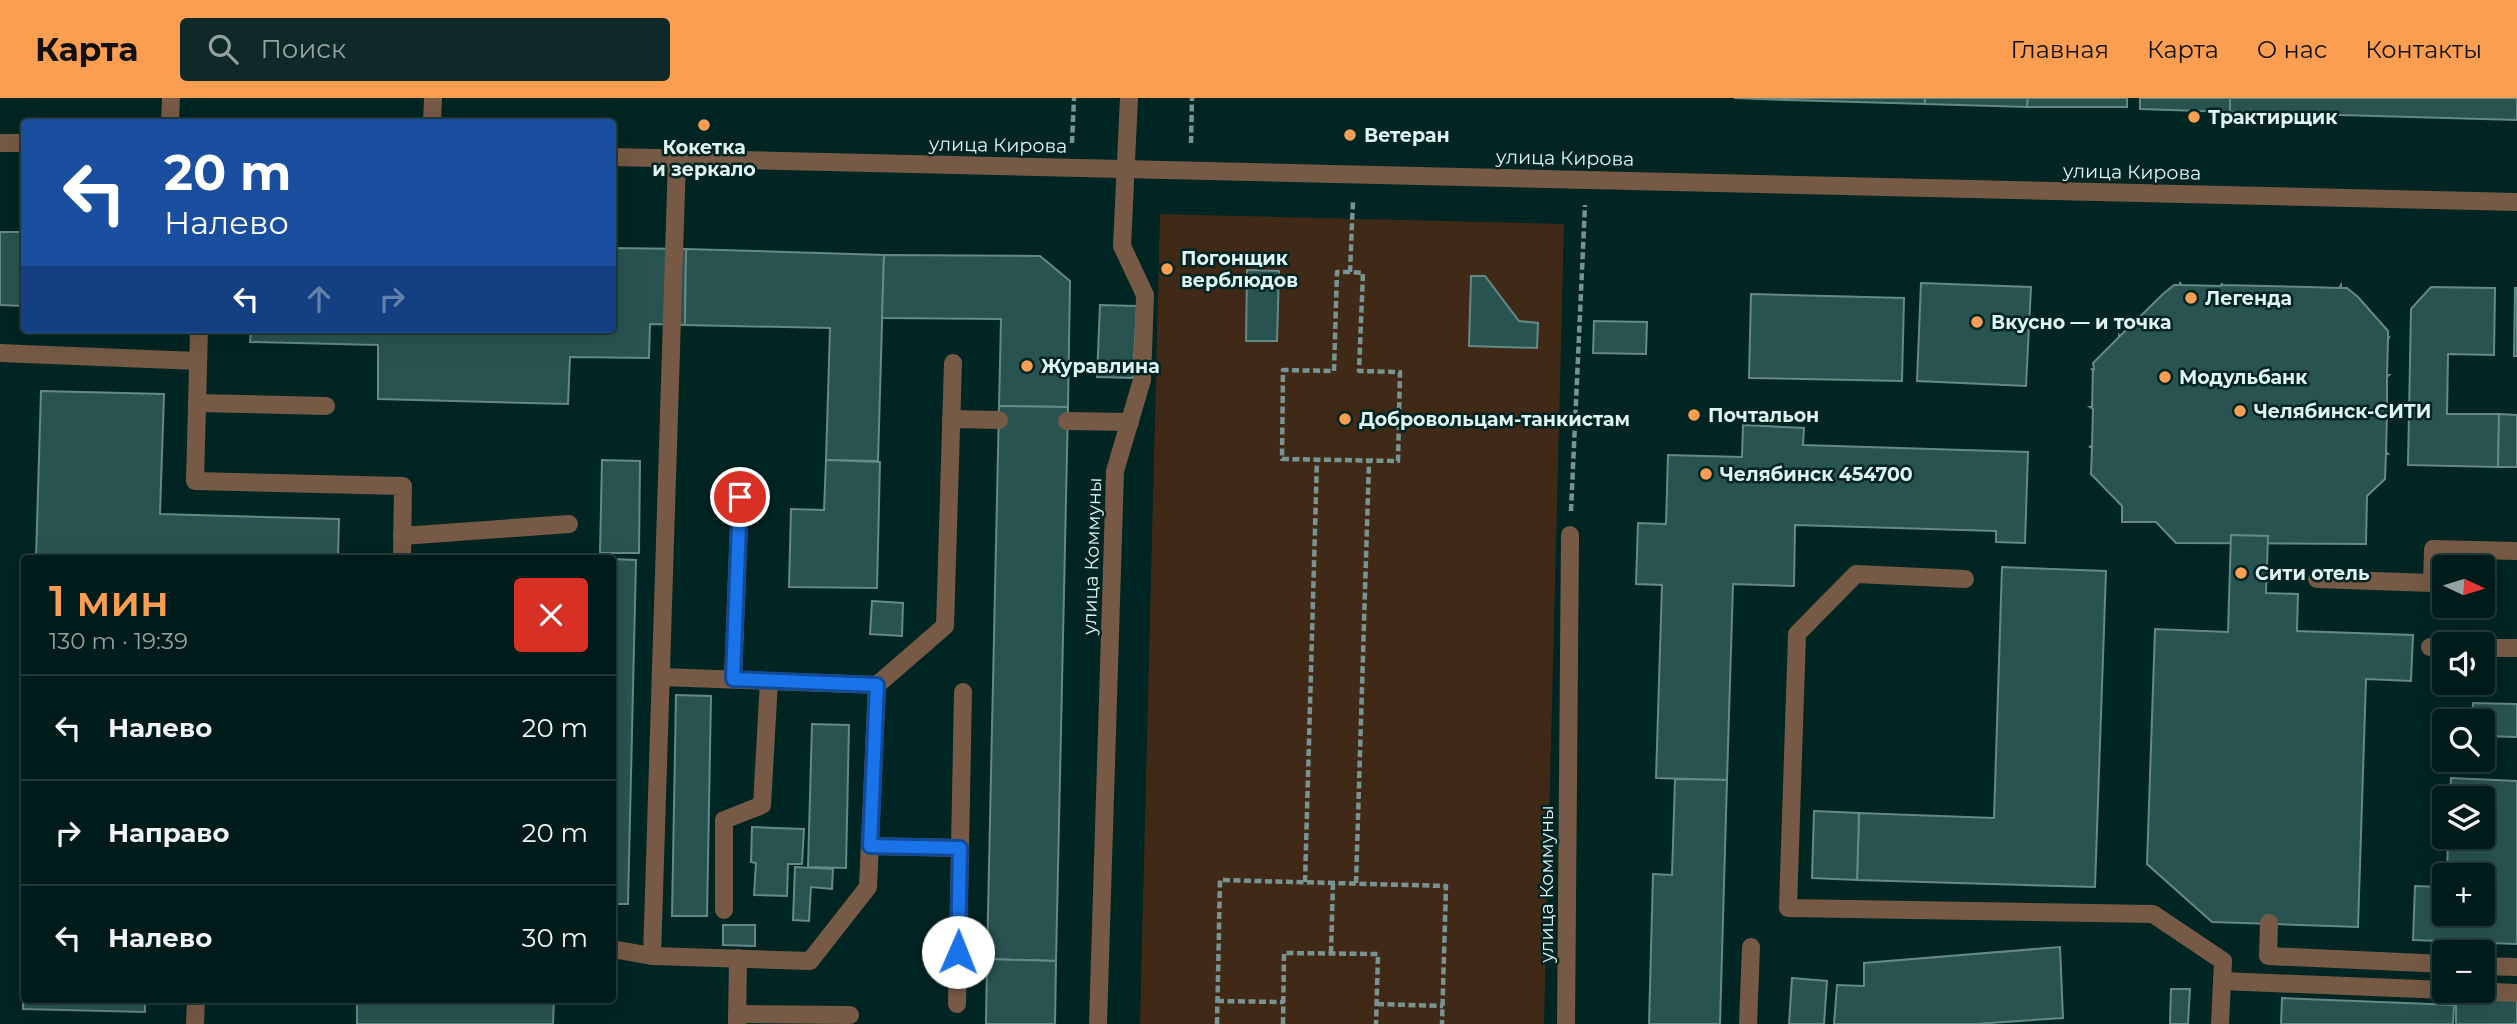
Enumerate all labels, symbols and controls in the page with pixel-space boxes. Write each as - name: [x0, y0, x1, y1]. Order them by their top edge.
- search box: [180, 18, 670, 81]
- text: Карта: [35, 29, 138, 69]
- icon: search: [204, 30, 242, 68]
- text: Поиск: [260, 33, 346, 65]
- text: Главная: [2011, 35, 2109, 64]
- text: Карта: [2147, 35, 2219, 64]
- text: О нас: [2257, 35, 2327, 64]
- text: Контакты: [2365, 35, 2482, 64]
- place label: Трактирщик: [2208, 106, 2338, 129]
- marker: Трактирщик: [2186, 109, 2202, 125]
- marker: Кокетка и зеркало: [696, 117, 712, 133]
- place label: Ветеран: [1364, 124, 1450, 147]
- marker: Ветеран: [1342, 127, 1358, 143]
- street label: улица Кирова: [928, 132, 1067, 158]
- place label: Кокетка и зеркало: [652, 136, 756, 181]
- text: 20 m: [164, 143, 291, 202]
- street label: улица Кирова: [1495, 145, 1634, 171]
- icon: left: [49, 147, 140, 238]
- street label: улица Кирова: [2062, 159, 2201, 185]
- text: Налево: [164, 203, 289, 242]
- place label: Погонщик верблюдов: [1181, 247, 1298, 292]
- marker: Погонщик верблюдов: [1159, 261, 1175, 277]
- icon: left: [227, 280, 265, 318]
- icon: ahead: [300, 280, 338, 318]
- icon: right: [373, 280, 411, 318]
- place label: Легенда: [2205, 287, 2292, 310]
- marker: Легенда: [2183, 290, 2199, 306]
- place label: Вкусно — и точка: [1991, 311, 2172, 334]
- marker: Вкусно — и точка: [1969, 314, 1985, 330]
- place label: Журавлина: [1041, 355, 1160, 378]
- marker: Журавлина: [1019, 358, 1035, 374]
- place label: Модульбанк: [2179, 366, 2308, 389]
- marker: Модульбанк: [2157, 369, 2173, 385]
- place label: Челябинск-СИТИ: [2254, 400, 2431, 423]
- marker: Челябинск-СИТИ: [2232, 403, 2248, 419]
- place label: Почтальон: [1708, 404, 1819, 427]
- marker: Почтальон: [1686, 407, 1702, 423]
- place label: Добровольцам-танкистам: [1359, 408, 1630, 431]
- marker: Добровольцам-танкистам: [1337, 411, 1353, 427]
- place label: Челябинск 454700: [1720, 463, 1913, 486]
- marker: Челябинск 454700: [1698, 466, 1714, 482]
- pin: [710, 467, 770, 527]
- street label: улица Коммуны: [1078, 477, 1106, 636]
- icon: arrive: [721, 478, 759, 516]
- north arrow: [2432, 555, 2496, 618]
- map controls: [2432, 555, 2495, 1003]
- place label: Сити отель: [2255, 562, 2370, 585]
- marker: Сити отель: [2233, 565, 2249, 581]
- text: 1 мин: [49, 575, 169, 627]
- button: close: [514, 578, 588, 652]
- text: 130 m · 19:39: [49, 627, 188, 655]
- button: sound: [2432, 632, 2495, 695]
- icon: left: [49, 709, 87, 747]
- button: search: [2432, 709, 2495, 772]
- text: Налево: [108, 712, 212, 744]
- text: 20 m: [522, 712, 588, 744]
- button: layers: [2432, 786, 2495, 849]
- street label: улица Коммуны: [1535, 805, 1558, 964]
- icon: right: [49, 814, 87, 852]
- text: Направо: [108, 817, 229, 849]
- text: 20 m: [522, 817, 588, 849]
- button: +: [2432, 863, 2495, 926]
- position arrow: [921, 915, 995, 989]
- icon: left: [49, 919, 87, 957]
- text: Налево: [108, 922, 212, 954]
- text: 30 m: [522, 922, 588, 954]
- button: −: [2432, 940, 2495, 1003]

